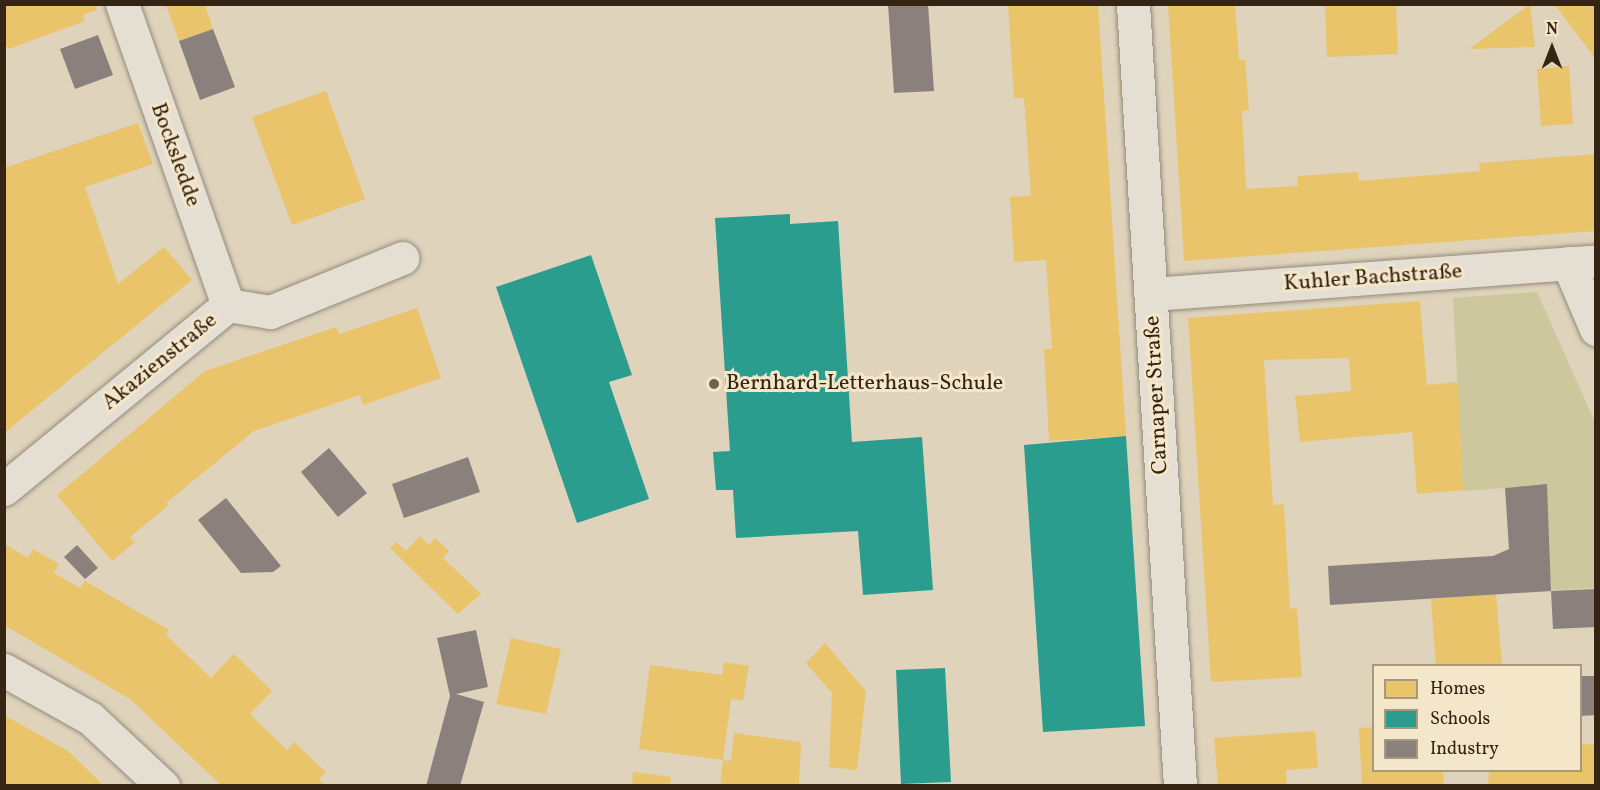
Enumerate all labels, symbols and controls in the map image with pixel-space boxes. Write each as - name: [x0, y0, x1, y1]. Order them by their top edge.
- north arrow: [1522, 18, 1582, 78]
- text: N: [1546, 19, 1558, 41]
- street label: Bocksledde: [144, 100, 206, 210]
- street label: Kuhler Bachstraße: [1283, 259, 1463, 297]
- street label: Akazienstraße: [97, 308, 223, 416]
- street label: Carnaper Straße: [1140, 315, 1174, 475]
- place label: Bernhard-Letterhaus-Schule: [726, 371, 1003, 397]
- marker: Bernhard-Letterhaus-Schule: [707, 377, 721, 391]
- legend: [1372, 664, 1582, 772]
- text: Homes: [1430, 677, 1485, 702]
- text: Schools: [1430, 707, 1490, 732]
- text: Industry: [1430, 737, 1499, 762]

